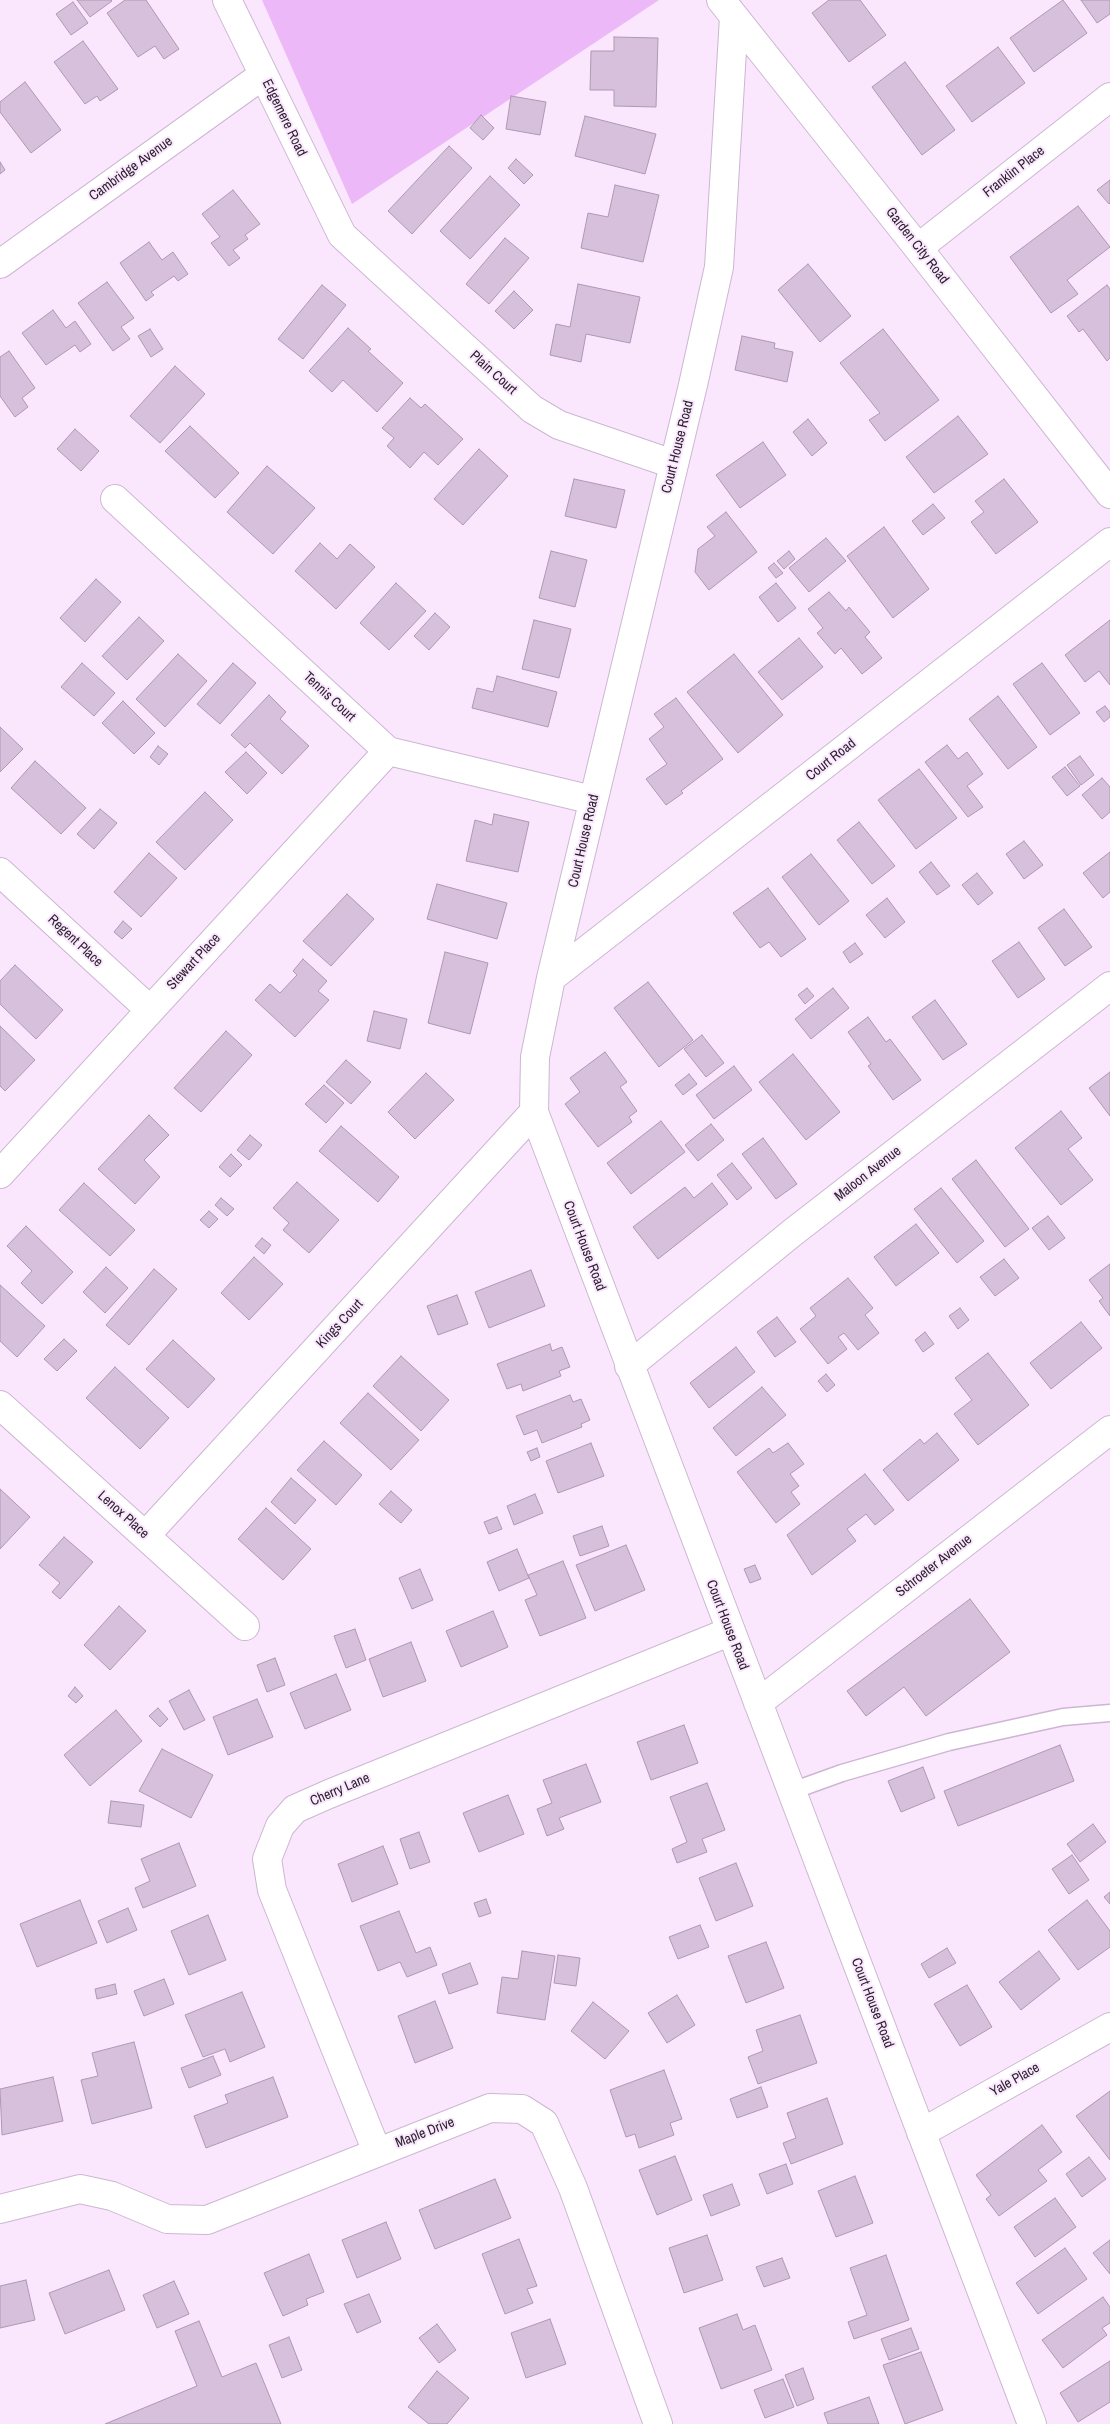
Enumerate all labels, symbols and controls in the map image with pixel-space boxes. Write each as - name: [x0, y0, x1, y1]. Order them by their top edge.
- street label: Edgemere Road: [258, 77, 310, 159]
- street label: Cambridge Avenue: [86, 133, 176, 205]
- street label: Franklin Place: [980, 143, 1048, 201]
- street label: Garden City Road: [882, 204, 952, 288]
- street label: Plain Court: [466, 348, 520, 398]
- street label: Court House Road: [658, 399, 698, 495]
- street label: Tennis Court: [299, 669, 359, 725]
- street label: Court Road: [803, 735, 859, 785]
- street label: Court House Road: [565, 793, 603, 889]
- street label: Regent Place: [44, 911, 106, 971]
- street label: Stewart Place: [164, 930, 224, 994]
- street label: Maloon Avenue: [831, 1143, 905, 1205]
- street label: Court House Road: [559, 1199, 609, 1293]
- street label: Kings Court: [313, 1296, 367, 1352]
- street label: Lenox Place: [94, 1488, 152, 1542]
- street label: Schroeter Avenue: [893, 1531, 975, 1601]
- street label: Court House Road: [702, 1578, 752, 1672]
- street label: Cherry Lane: [308, 1770, 372, 1810]
- street label: Court House Road: [847, 1956, 897, 2050]
- street label: Yale Place: [987, 2060, 1043, 2100]
- street label: Maple Drive: [393, 2114, 457, 2152]

